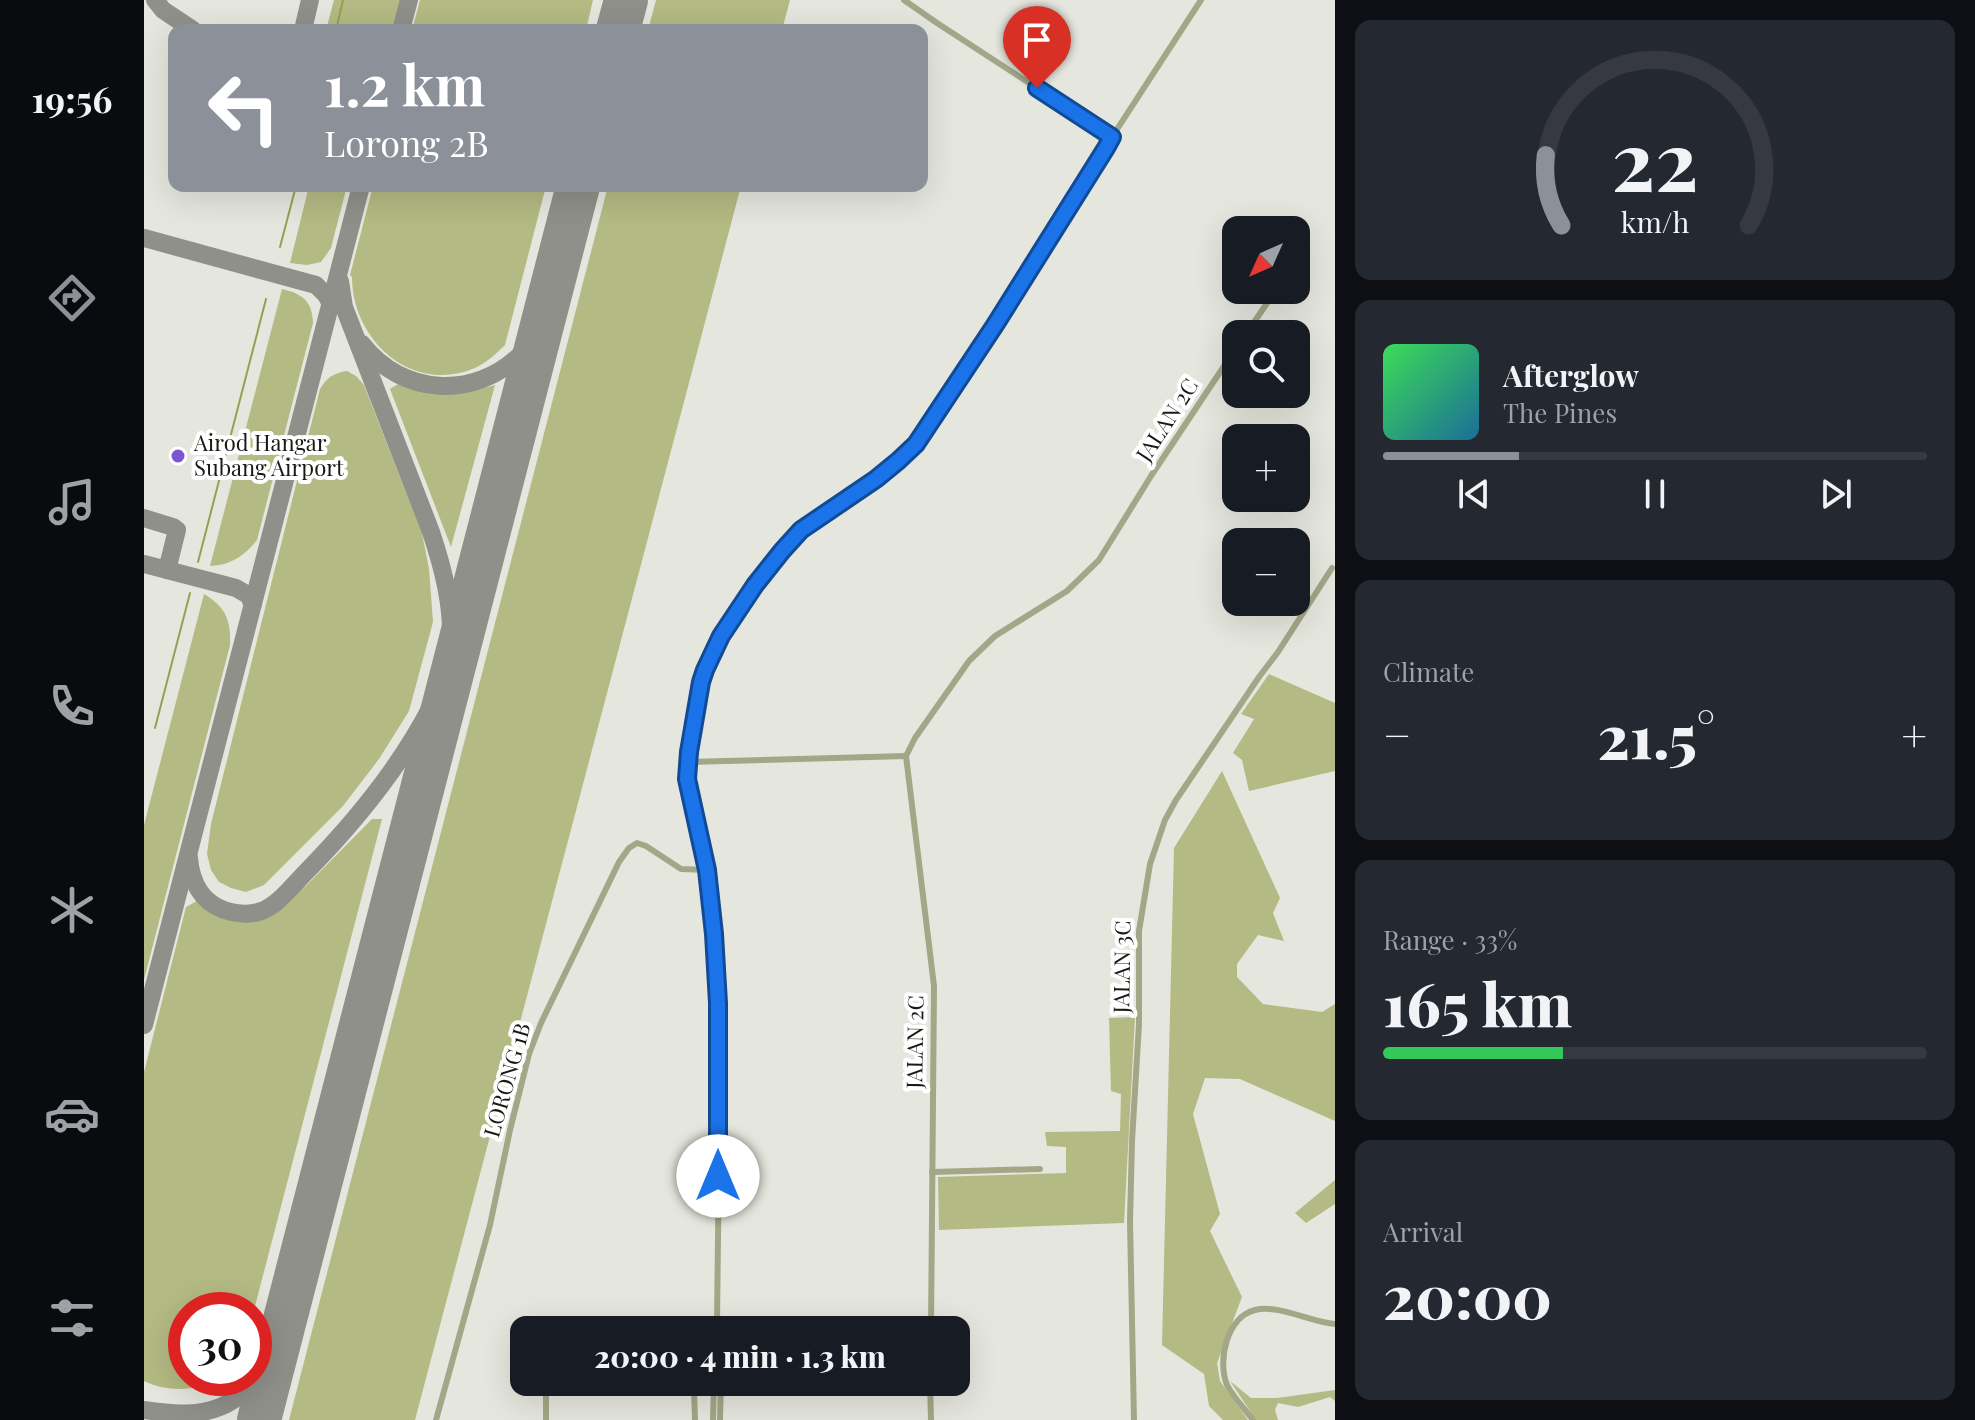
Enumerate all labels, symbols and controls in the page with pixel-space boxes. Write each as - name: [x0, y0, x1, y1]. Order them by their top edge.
- pin: [1003, 6, 1071, 88]
- icon: arrive: [1015, 18, 1059, 62]
- text: 1.2 km: [324, 46, 485, 121]
- icon: left: [192, 56, 296, 160]
- text: 19:56: [32, 74, 112, 122]
- text: 22: [1611, 102, 1699, 213]
- text: Lorong 2B: [324, 118, 489, 166]
- text: km/h: [1621, 202, 1689, 240]
- north arrow: [1222, 216, 1310, 304]
- map controls: [1222, 216, 1310, 616]
- icon: directions: [44, 270, 100, 326]
- button: search: [1222, 320, 1310, 408]
- text: Afterglow: [1503, 355, 1639, 395]
- street label: JALAN 2C: [1128, 372, 1204, 468]
- text: The Pines: [1503, 395, 1617, 430]
- button: +: [1222, 424, 1310, 512]
- place label: Airod Hangar Subang Airport: [193, 427, 345, 482]
- marker: Airod Hangar Subang Airport: [169, 447, 187, 465]
- icon: previous: [1452, 472, 1496, 516]
- icon: pause: [1633, 472, 1677, 516]
- icon: next: [1814, 472, 1858, 516]
- icon: music: [44, 474, 100, 530]
- button: −: [1222, 528, 1310, 616]
- text: Climate: [1383, 654, 1474, 689]
- icon: phone: [44, 678, 100, 734]
- text: 21.5°: [1598, 694, 1715, 774]
- text: −: [1383, 704, 1411, 763]
- text: +: [1901, 704, 1927, 763]
- icon: climate: [44, 882, 100, 938]
- street label: JALAN 3C: [1105, 920, 1137, 1015]
- text: Range · 33%: [1383, 922, 1517, 957]
- text: 165 km: [1383, 962, 1572, 1042]
- street label: JALAN 2C: [898, 995, 930, 1090]
- street label: LORONG 1B: [475, 1019, 537, 1140]
- icon: car: [44, 1086, 100, 1142]
- position arrow: [676, 1134, 760, 1218]
- text: Arrival: [1383, 1214, 1463, 1249]
- text: 20:00: [1383, 1254, 1552, 1334]
- icon: filters: [44, 1290, 100, 1346]
- speed limit sign: 30: [168, 1292, 272, 1396]
- text: 20:00 · 4 min · 1.3 km: [594, 1336, 886, 1376]

